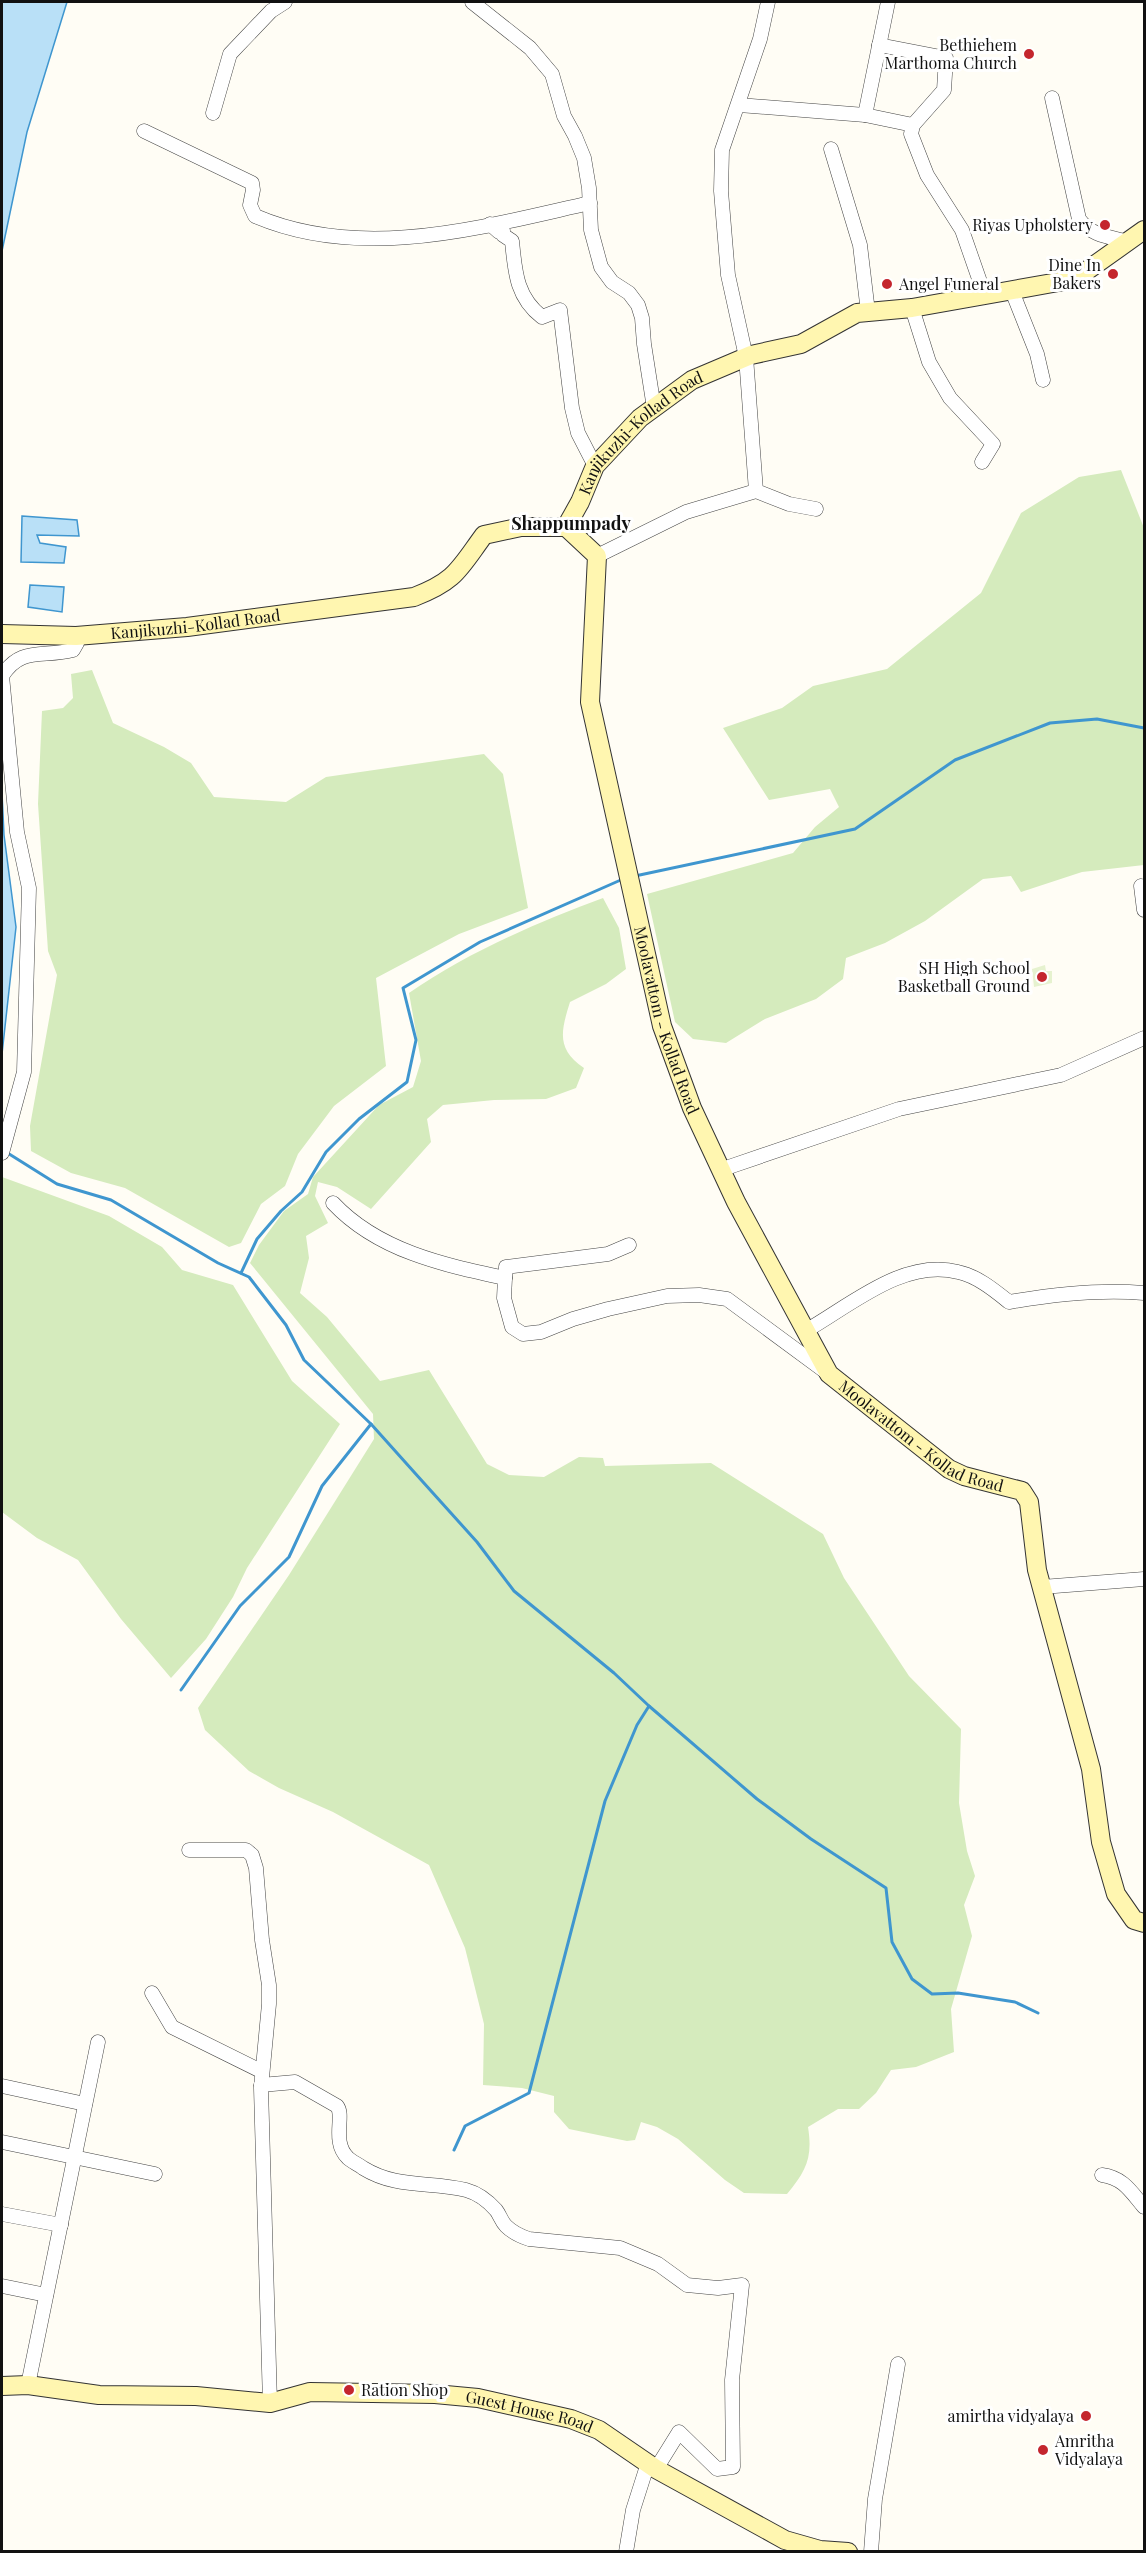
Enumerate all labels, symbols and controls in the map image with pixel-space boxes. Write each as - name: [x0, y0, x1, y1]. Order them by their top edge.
- place label: Bethiehem Marthoma Church: [885, 34, 1018, 73]
- marker: Bethiehem Marthoma Church: [1022, 47, 1036, 61]
- place label: Riyas Upholstery: [972, 214, 1093, 235]
- marker: Riyas Upholstery: [1098, 218, 1112, 232]
- place label: Dine In Bakers: [1048, 254, 1101, 293]
- marker: Dine In Bakers: [1106, 267, 1120, 281]
- place label: Angel Funeral: [898, 273, 1000, 294]
- marker: Angel Funeral: [880, 277, 894, 291]
- street label: Kanjikuzhi-Kollad Road: [573, 366, 706, 497]
- district label: Shappumpady: [511, 511, 632, 535]
- street label: Kanjikuzhi-Kollad Road: [110, 604, 281, 643]
- street label: Moolavattom - Kollad Road: [630, 924, 704, 1117]
- place label: SH High School Basketball Ground: [898, 957, 1030, 996]
- marker: SH High School Basketball Ground: [1035, 970, 1049, 984]
- street label: Moolavattom - Kollad Road: [835, 1375, 1006, 1496]
- place label: Ration Shop: [361, 2379, 448, 2400]
- marker: Ration Shop: [342, 2383, 356, 2397]
- street label: Guest House Road: [465, 2386, 597, 2437]
- place label: amirtha vidyalaya: [947, 2405, 1074, 2426]
- marker: amirtha vidyalaya: [1079, 2409, 1093, 2423]
- place label: Amritha Vidyalaya: [1054, 2430, 1123, 2469]
- marker: Amritha Vidyalaya: [1036, 2443, 1050, 2457]

